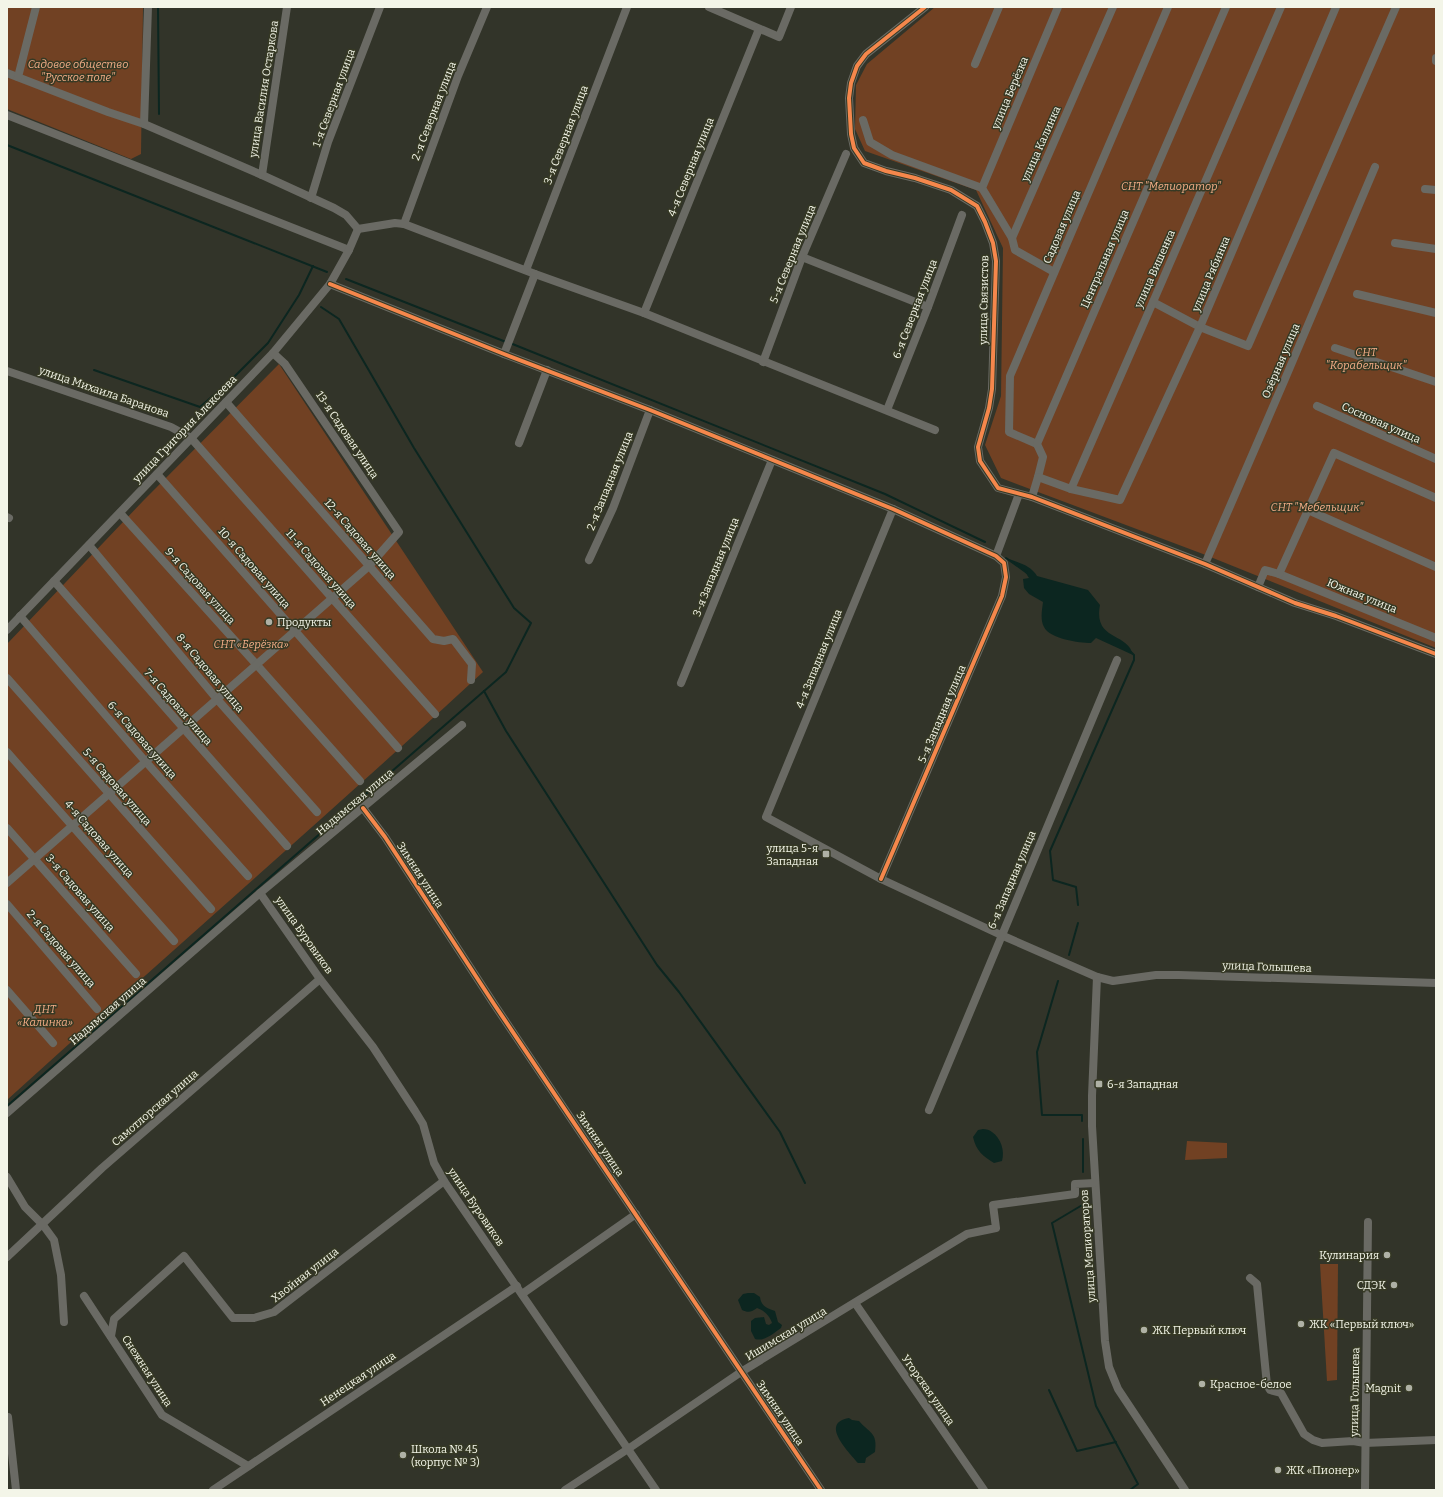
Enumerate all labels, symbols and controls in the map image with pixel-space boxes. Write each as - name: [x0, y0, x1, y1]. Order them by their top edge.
- street label: улица Василия Остаркова: [247, 20, 281, 159]
- street label: 1-я Северная улица: [310, 47, 358, 149]
- street label: улица Берёзка: [989, 55, 1031, 132]
- park label: Садовое общество "Русское поле": [28, 58, 128, 84]
- street label: 2-я Северная улица: [409, 60, 459, 162]
- street label: 3-я Северная улица: [541, 84, 591, 186]
- street label: улица Калинка: [1018, 104, 1063, 185]
- street label: 4-я Северная улица: [665, 116, 717, 218]
- park label: СНТ "Мелиоратор": [1121, 180, 1222, 193]
- street label: Садовая улица: [1041, 188, 1083, 266]
- street label: 5-я Северная улица: [767, 203, 819, 305]
- street label: Центральная улица: [1078, 208, 1132, 310]
- street label: улица Вишенка: [1132, 228, 1178, 311]
- street label: улица Рябинка: [1189, 234, 1233, 314]
- street label: улица Связистов: [977, 255, 991, 346]
- street label: 6-я Северная улица: [890, 257, 940, 361]
- street label: Озёрная улица: [1259, 322, 1303, 400]
- park label: СНТ "Корабельщик": [1326, 346, 1407, 372]
- street label: улица Михаила Баранова: [36, 363, 171, 420]
- street label: улица Григория Алексеева: [130, 373, 240, 486]
- street label: 13-я Садовая улица: [313, 389, 381, 481]
- street label: Сосновая улица: [1339, 400, 1423, 446]
- street label: 2-я Западная улица: [584, 430, 636, 532]
- street label: 12-я Садовая улица: [321, 496, 399, 582]
- park label: СНТ "Мебельщик": [1271, 501, 1364, 514]
- street label: 3-я Западная улица: [690, 516, 742, 618]
- street label: 10-я Садовая улица: [215, 525, 293, 611]
- street label: 11-я Садовая улица: [283, 527, 359, 611]
- street label: 9-я Садовая улица: [162, 545, 238, 627]
- street label: Южная улица: [1325, 576, 1399, 616]
- street label: 4-я Западная улица: [793, 608, 845, 710]
- place label: Продукты: [277, 616, 332, 629]
- marker: Продукты: [264, 617, 274, 627]
- street label: 8-я Садовая улица: [173, 631, 247, 715]
- park label: СНТ «Берёзка»: [213, 638, 289, 651]
- street label: 5-я Западная улица: [915, 663, 969, 765]
- street label: 7-я Садовая улица: [141, 666, 215, 748]
- street label: 6-я Садовая улица: [105, 699, 179, 781]
- street label: 5-я Садовая улица: [80, 746, 154, 828]
- street label: Надымская улица: [314, 766, 396, 838]
- street label: 4-я Садовая улица: [62, 798, 136, 880]
- street label: 6-я Западная улица: [985, 829, 1039, 931]
- street label: Зимняя улица: [394, 840, 446, 910]
- place label: улица 5-я Западная: [765, 842, 818, 868]
- marker: улица 5-я Западная: [821, 849, 831, 859]
- street label: 3-я Садовая улица: [43, 852, 117, 934]
- street label: улица Буровиков: [272, 893, 336, 976]
- street label: 2-я Садовая улица: [24, 908, 98, 990]
- street label: улица Голышева: [1221, 959, 1312, 975]
- street label: Надымская улица: [67, 974, 149, 1048]
- park label: ДНТ «Калинка»: [17, 1003, 73, 1029]
- street label: Самотлорская улица: [109, 1067, 201, 1149]
- place label: 6-я Западная: [1107, 1078, 1178, 1091]
- marker: 6-я Западная: [1094, 1079, 1104, 1089]
- street label: Зимняя улица: [573, 1109, 627, 1179]
- street label: улица Буровиков: [444, 1164, 507, 1249]
- street label: улица Мелиораторов: [1078, 1189, 1099, 1304]
- street label: Хвойная улица: [269, 1245, 341, 1305]
- place label: Кулинария: [1319, 1249, 1379, 1262]
- marker: Кулинария: [1382, 1250, 1392, 1260]
- place label: СДЭК: [1357, 1279, 1386, 1292]
- marker: СДЭК: [1389, 1280, 1399, 1290]
- street label: Ишимская улица: [743, 1305, 829, 1363]
- place label: ЖК «Первый ключ»: [1309, 1318, 1414, 1331]
- marker: ЖК «Первый ключ»: [1296, 1319, 1306, 1329]
- place label: ЖК Первый ключ: [1152, 1324, 1247, 1337]
- marker: ЖК Первый ключ: [1139, 1325, 1149, 1335]
- street label: Снежная улица: [119, 1333, 175, 1409]
- street label: улица Голышева: [1348, 1347, 1362, 1438]
- street label: Ненецкая улица: [318, 1349, 398, 1409]
- street label: Угорская улица: [899, 1352, 957, 1428]
- street label: Зимняя улица: [753, 1378, 807, 1448]
- place label: Красное-белое: [1210, 1378, 1292, 1391]
- marker: Красное-белое: [1197, 1379, 1207, 1389]
- place label: Magnit: [1365, 1382, 1401, 1395]
- marker: Magnit: [1404, 1383, 1414, 1393]
- place label: Школа № 45 (корпус № 3): [411, 1443, 480, 1469]
- marker: Школа № 45 (корпус № 3): [398, 1450, 408, 1460]
- place label: ЖК «Пионер»: [1286, 1464, 1360, 1477]
- marker: ЖК «Пионер»: [1273, 1465, 1283, 1475]

